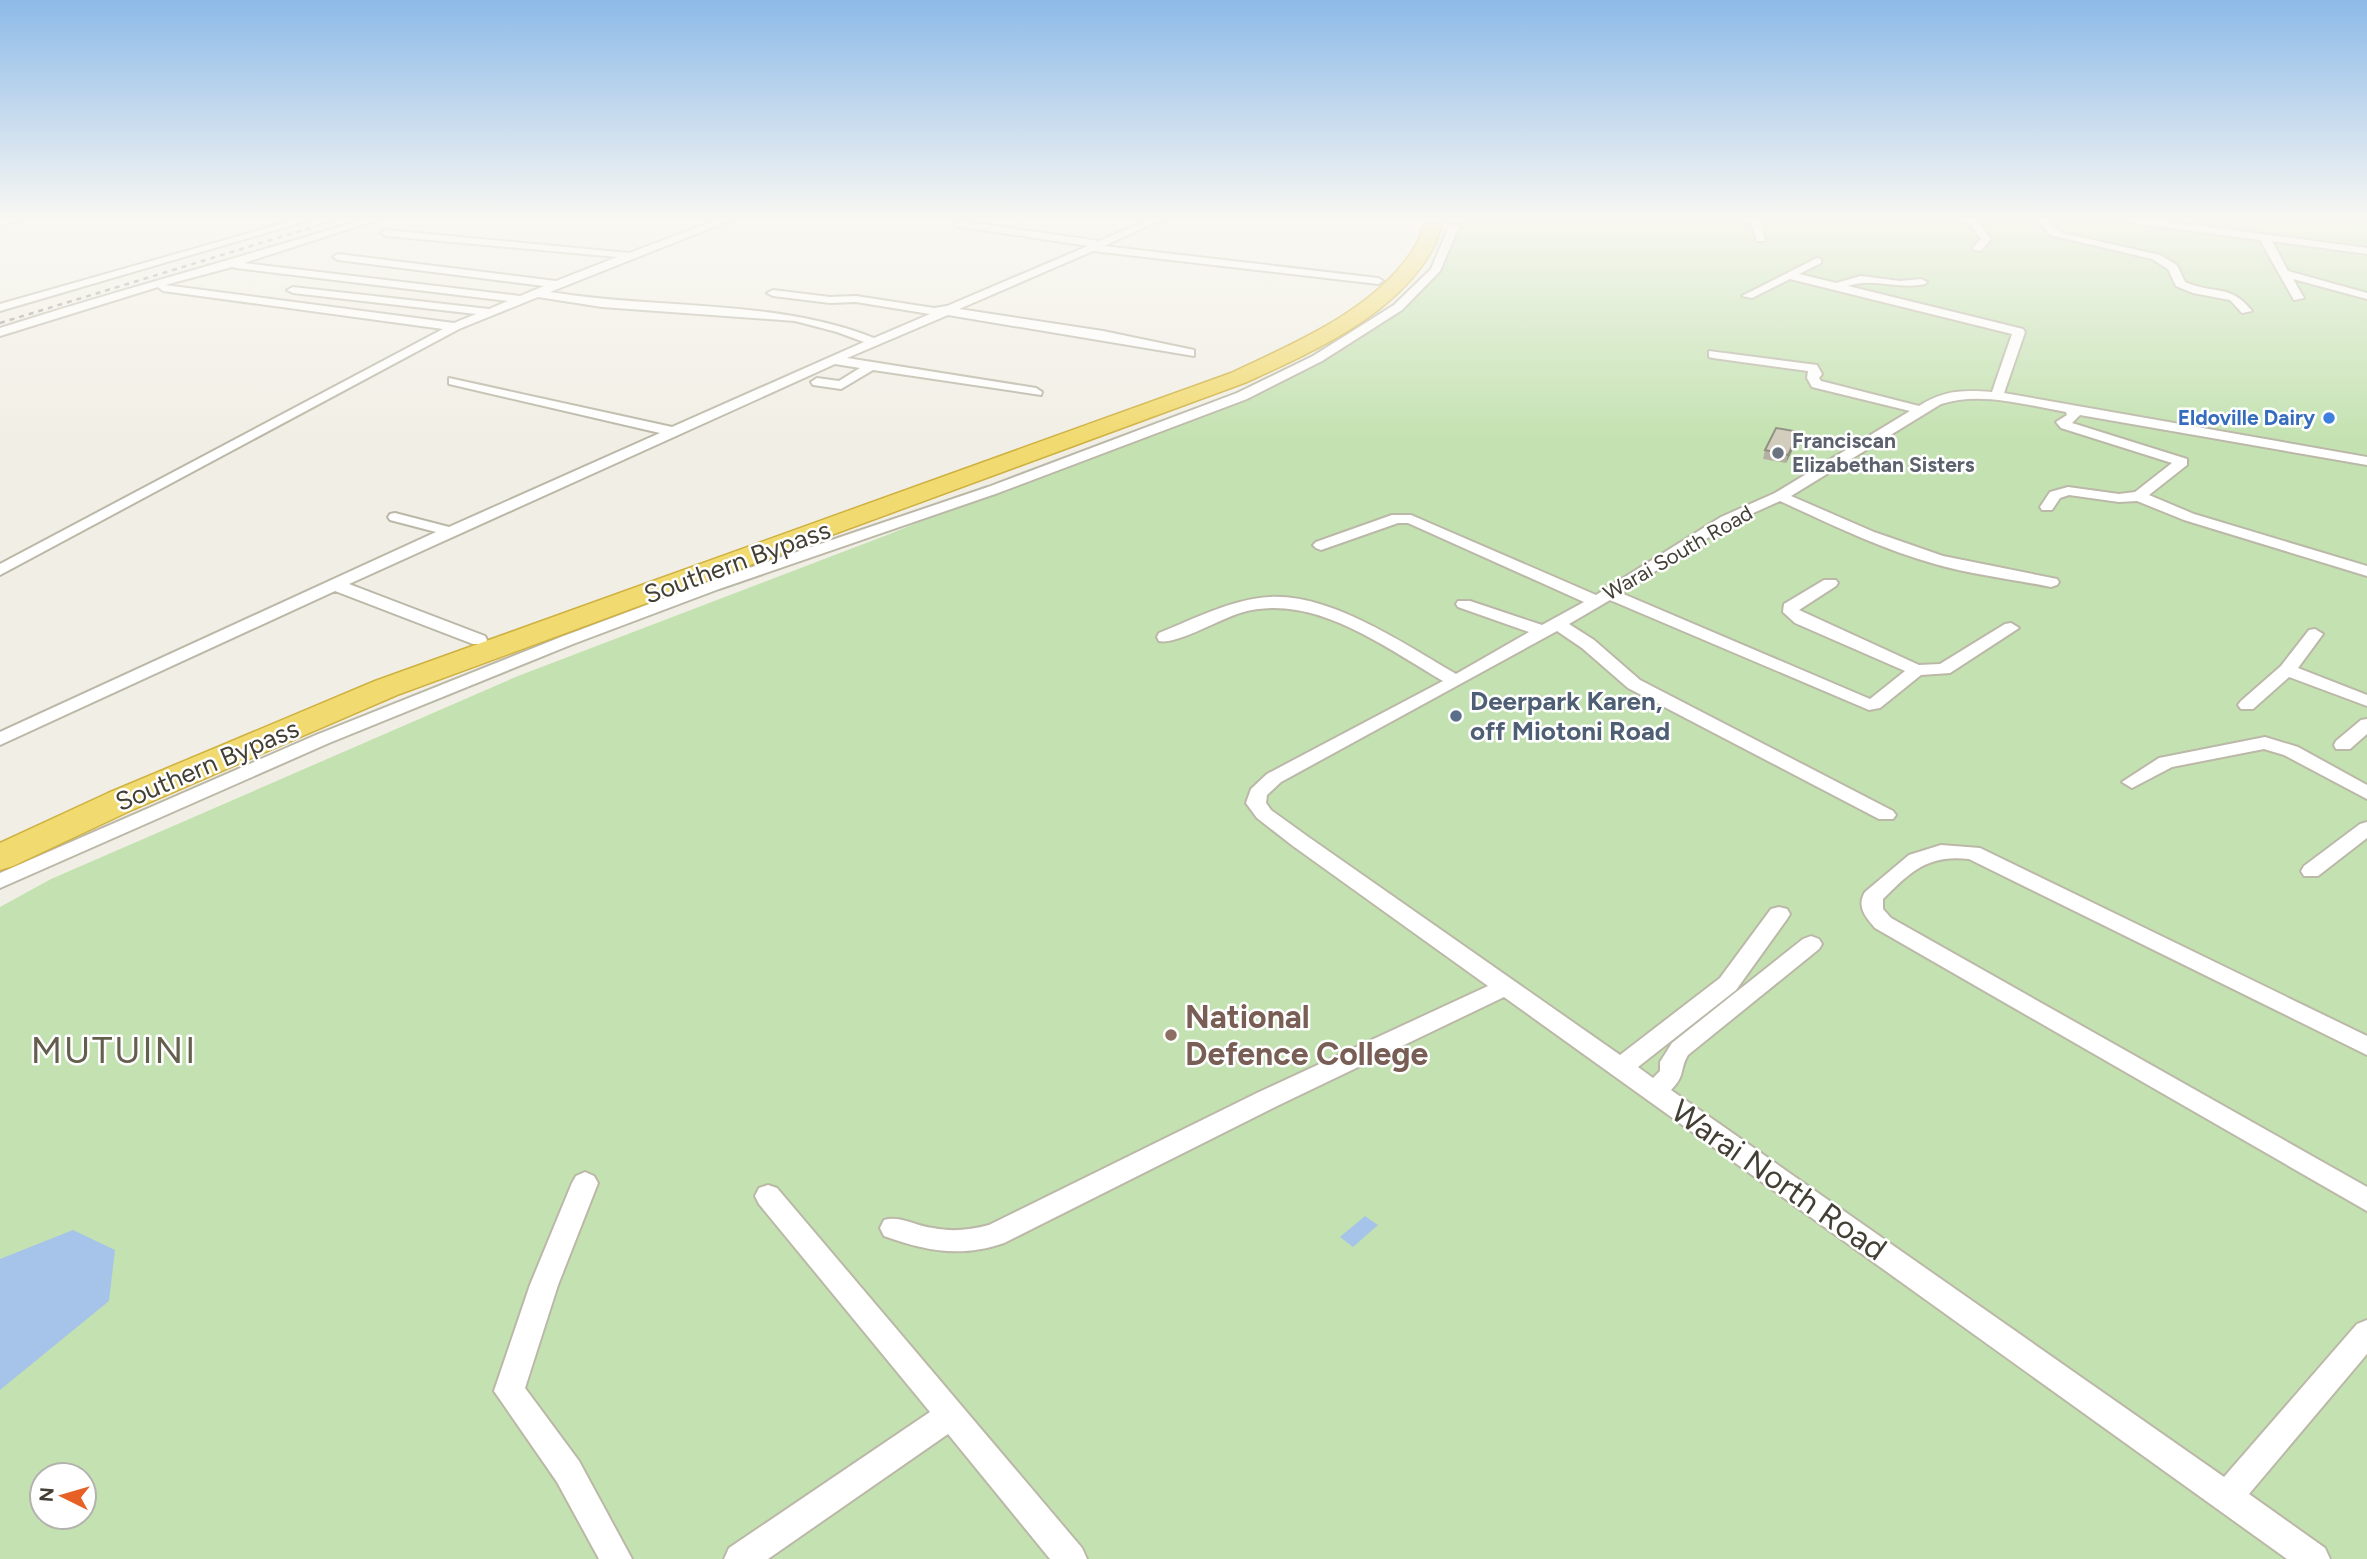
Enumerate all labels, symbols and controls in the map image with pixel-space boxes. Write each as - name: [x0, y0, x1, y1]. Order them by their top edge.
- place label: Eldoville Dairy: [2178, 405, 2316, 430]
- marker: Eldoville Dairy: [2321, 410, 2337, 426]
- place label: Franciscan Elizabethan Sisters: [1792, 428, 1975, 477]
- marker: Franciscan Elizabethan Sisters: [1770, 445, 1786, 461]
- street label: Warai South Road: [1599, 500, 1757, 605]
- street label: Southern Bypass: [639, 513, 835, 611]
- place label: Deerpark Karen, off Miotoni Road: [1470, 685, 1670, 747]
- marker: Deerpark Karen, off Miotoni Road: [1448, 708, 1464, 724]
- street label: Southern Bypass: [110, 712, 304, 818]
- place label: National Defence College: [1185, 998, 1429, 1073]
- marker: National Defence College: [1163, 1027, 1179, 1043]
- district label: MUTUINI: [31, 1028, 197, 1072]
- street label: Warai North Road: [1664, 1092, 1894, 1268]
- north arrow: [28, 1461, 98, 1531]
- text: N: [34, 1486, 59, 1503]

